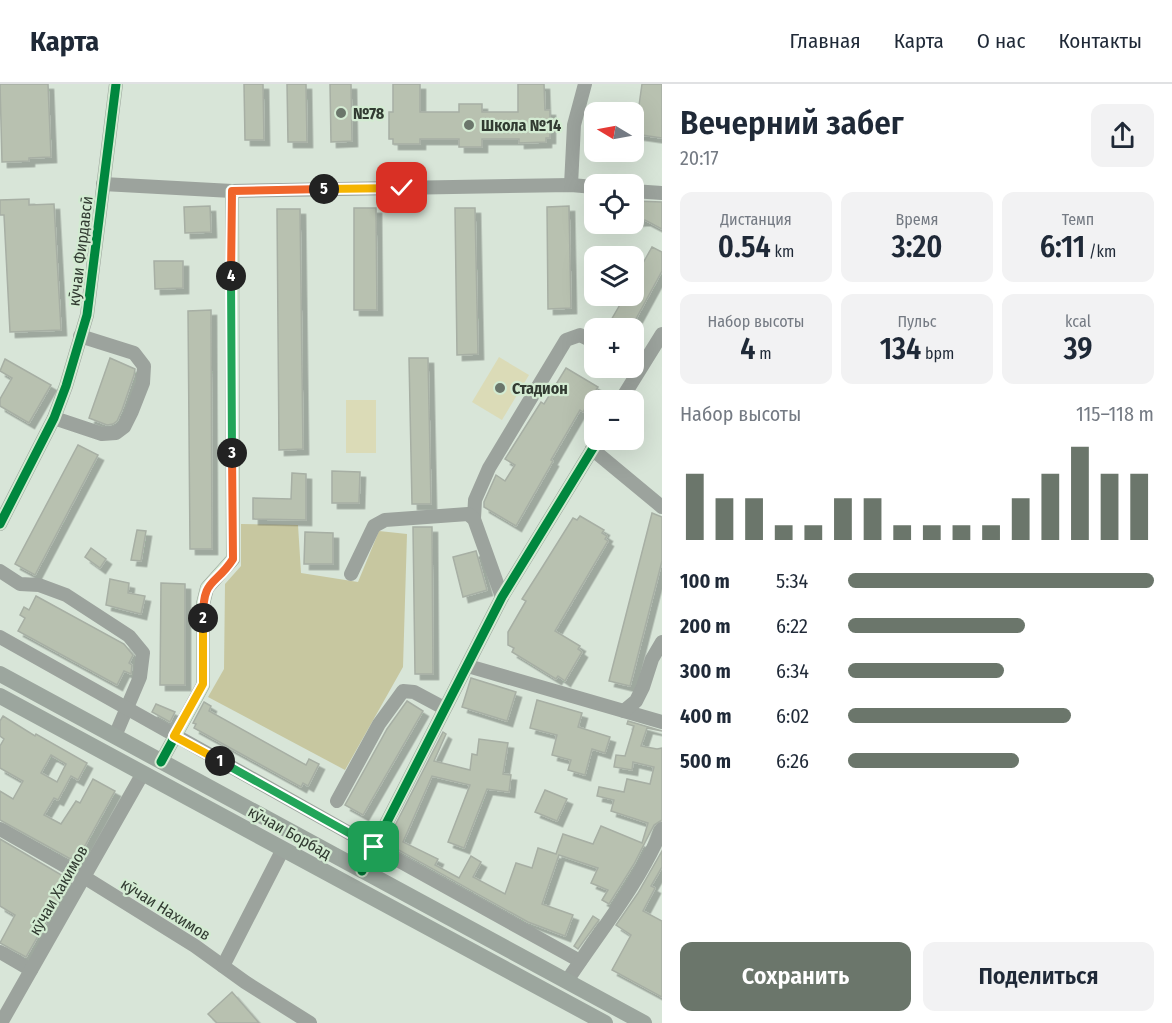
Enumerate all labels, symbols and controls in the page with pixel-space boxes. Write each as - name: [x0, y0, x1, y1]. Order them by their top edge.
- text: Карта: [30, 25, 99, 58]
- text: Главная: [790, 28, 861, 54]
- text: Карта: [894, 28, 944, 54]
- text: О нас: [977, 28, 1025, 54]
- text: Контакты: [1058, 28, 1142, 54]
- north arrow: [584, 102, 644, 162]
- map controls: [584, 102, 644, 450]
- text: Вечерний забег: [680, 103, 904, 143]
- place label: №78: [353, 104, 385, 123]
- button: share: [1091, 104, 1154, 167]
- marker: №78: [334, 106, 348, 120]
- place label: Школа №14: [481, 116, 561, 135]
- marker: Школа №14: [462, 118, 476, 132]
- text: 20:17: [680, 146, 719, 170]
- pin: [376, 162, 427, 213]
- icon: check: [385, 171, 418, 204]
- pin: 5: [309, 174, 339, 204]
- button: locate: [584, 174, 644, 234]
- text: 5: [320, 179, 328, 198]
- street label: кӯчаи Фирдавсӣ: [64, 195, 97, 307]
- text: Дистанция: [720, 210, 792, 229]
- text: Время: [896, 210, 938, 229]
- text: Темп: [1062, 210, 1094, 229]
- text: 0.54: [718, 229, 771, 265]
- text: 3:20: [892, 229, 942, 265]
- text: 6:11: [1040, 229, 1085, 265]
- text: km: [771, 242, 794, 261]
- text: /km: [1085, 242, 1116, 261]
- button: layers: [584, 246, 644, 306]
- pin: 4: [216, 261, 246, 291]
- text: 4: [227, 266, 235, 285]
- text: Набор высоты: [708, 312, 804, 331]
- text: Пульс: [897, 312, 937, 331]
- text: kcal: [1065, 312, 1091, 331]
- button: +: [584, 318, 644, 378]
- text: 4: [740, 331, 756, 367]
- text: 134: [880, 331, 921, 367]
- text: 39: [1063, 331, 1093, 367]
- text: m: [756, 344, 772, 363]
- text: bpm: [921, 344, 954, 363]
- place label: Стадион: [512, 379, 568, 398]
- marker: Стадион: [493, 381, 507, 395]
- button: −: [584, 390, 644, 450]
- text: Набор высоты: [680, 402, 801, 426]
- text: 115–118 m: [1076, 402, 1154, 426]
- pin: 3: [217, 438, 247, 468]
- text: 3: [228, 443, 236, 462]
- text: 100 m: [680, 569, 730, 593]
- text: 5:34: [776, 569, 808, 593]
- pin: 2: [188, 603, 218, 633]
- text: 2: [199, 608, 207, 627]
- text: 200 m: [680, 614, 731, 638]
- text: 6:22: [776, 614, 808, 638]
- text: 300 m: [680, 659, 731, 683]
- text: 6:34: [776, 659, 809, 683]
- text: 400 m: [680, 704, 732, 728]
- text: 6:02: [776, 704, 809, 728]
- pin: 1: [205, 746, 235, 776]
- text: 500 m: [680, 749, 731, 773]
- text: 6:26: [776, 749, 809, 773]
- text: 1: [217, 751, 223, 770]
- street label: кӯчаи Борбад: [245, 802, 335, 863]
- pin: [348, 821, 399, 872]
- icon: arrive: [357, 830, 390, 863]
- street label: кӯчаи Хакимов: [25, 842, 92, 939]
- street label: кӯчаи Нахимов: [117, 874, 214, 945]
- button: Сохранить: [680, 942, 911, 1011]
- button: Поделиться: [923, 942, 1154, 1011]

